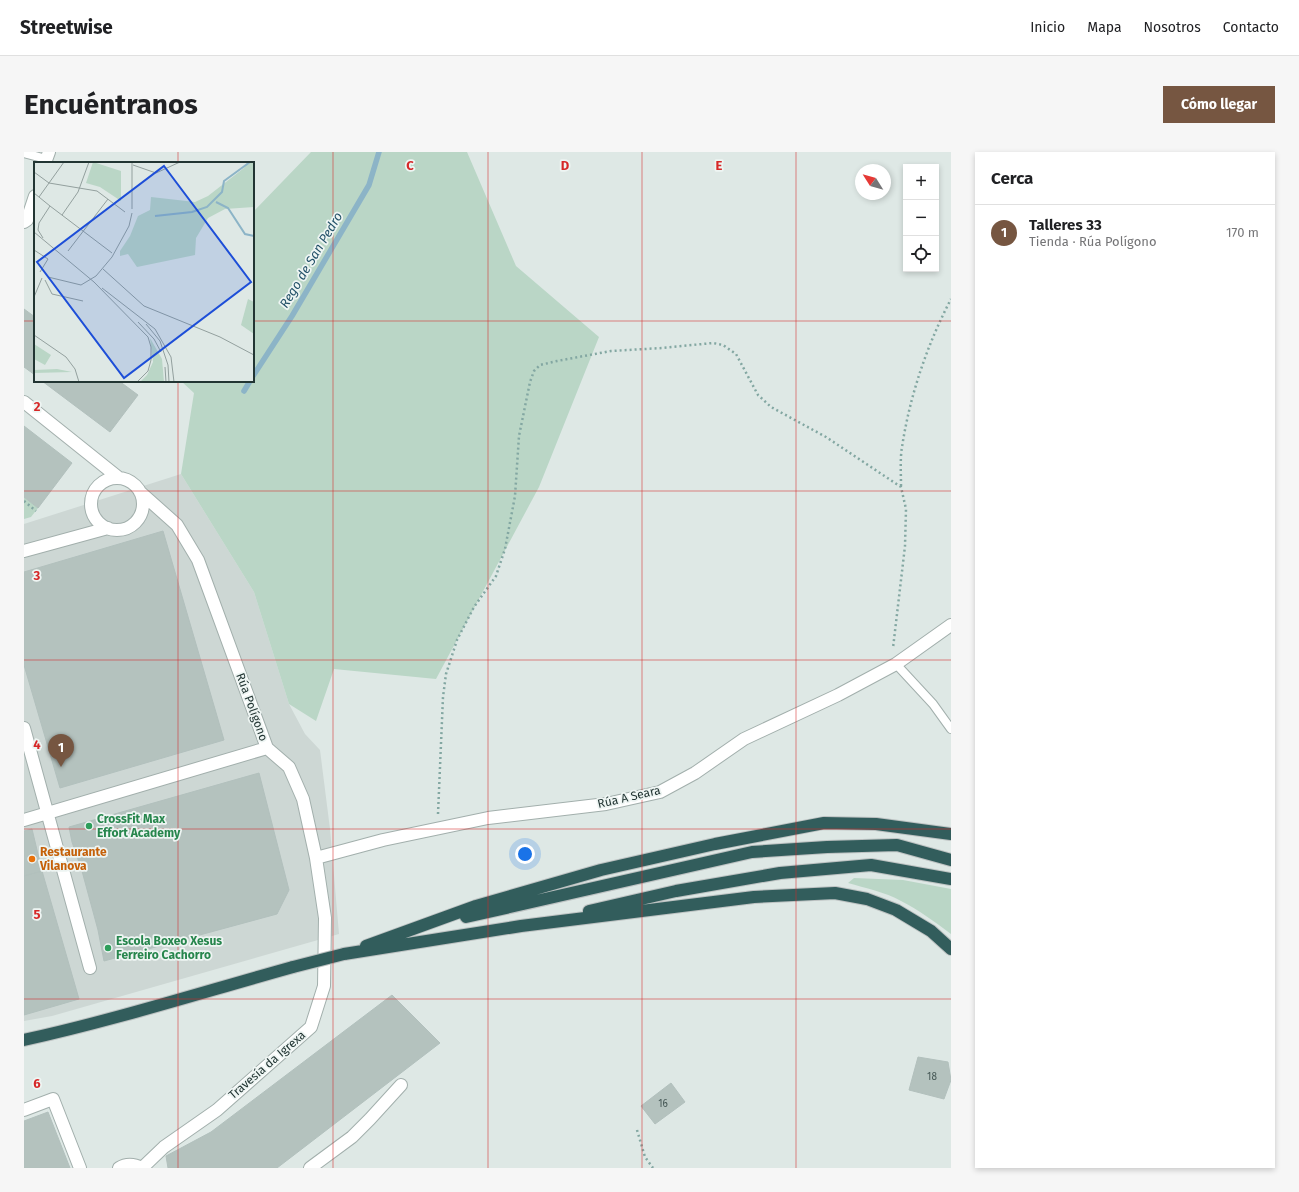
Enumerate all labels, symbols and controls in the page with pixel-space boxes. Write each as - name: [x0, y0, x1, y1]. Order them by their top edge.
- text: Streetwise: [20, 16, 113, 39]
- text: Inicio: [1030, 19, 1065, 36]
- text: Mapa: [1087, 19, 1122, 36]
- text: Nosotros: [1144, 19, 1201, 36]
- text: Contacto: [1223, 19, 1279, 36]
- button: Cómo llegar: [1163, 86, 1275, 123]
- text: Encuéntranos: [24, 88, 198, 121]
- text: C: [406, 158, 414, 173]
- text: D: [561, 158, 570, 173]
- text: E: [716, 158, 723, 173]
- inset map: [34, 162, 254, 382]
- north arrow: [855, 164, 891, 200]
- map controls: [903, 164, 939, 272]
- button: +: [903, 164, 939, 200]
- text: Cerca: [991, 168, 1033, 189]
- button: −: [903, 200, 939, 236]
- water label: Rego de San Pedro: [276, 209, 346, 311]
- text: Talleres 33: [1029, 216, 1102, 234]
- text: 1: [1001, 225, 1007, 240]
- text: 170 m: [1226, 225, 1259, 240]
- text: Tienda · Rúa Polígono: [1029, 234, 1156, 249]
- button: locate: [903, 236, 939, 272]
- text: 2: [34, 399, 41, 414]
- text: 3: [33, 568, 41, 583]
- street label: Rúa Polígono: [233, 671, 271, 743]
- pin: 1: [48, 734, 74, 767]
- text: 4: [33, 737, 41, 752]
- street label: Rúa A Seara: [596, 783, 662, 811]
- place label: CrossFit Max Effort Academy: [97, 812, 181, 840]
- marker: CrossFit Max Effort Academy: [84, 821, 94, 831]
- your location: [515, 844, 535, 864]
- place label: Restaurante Vilanova: [39, 845, 107, 873]
- marker: Restaurante Vilanova: [27, 854, 37, 864]
- text: 5: [34, 907, 41, 922]
- place label: Escola Boxeo Xesus Ferreiro Cachorro: [116, 934, 222, 962]
- marker: Escola Boxeo Xesus Ferreiro Cachorro: [103, 943, 113, 953]
- street label: Travesía da Igrexa: [226, 1028, 308, 1102]
- house number: 18: [927, 1071, 937, 1083]
- text: 6: [33, 1076, 41, 1091]
- house number: 16: [658, 1098, 668, 1110]

